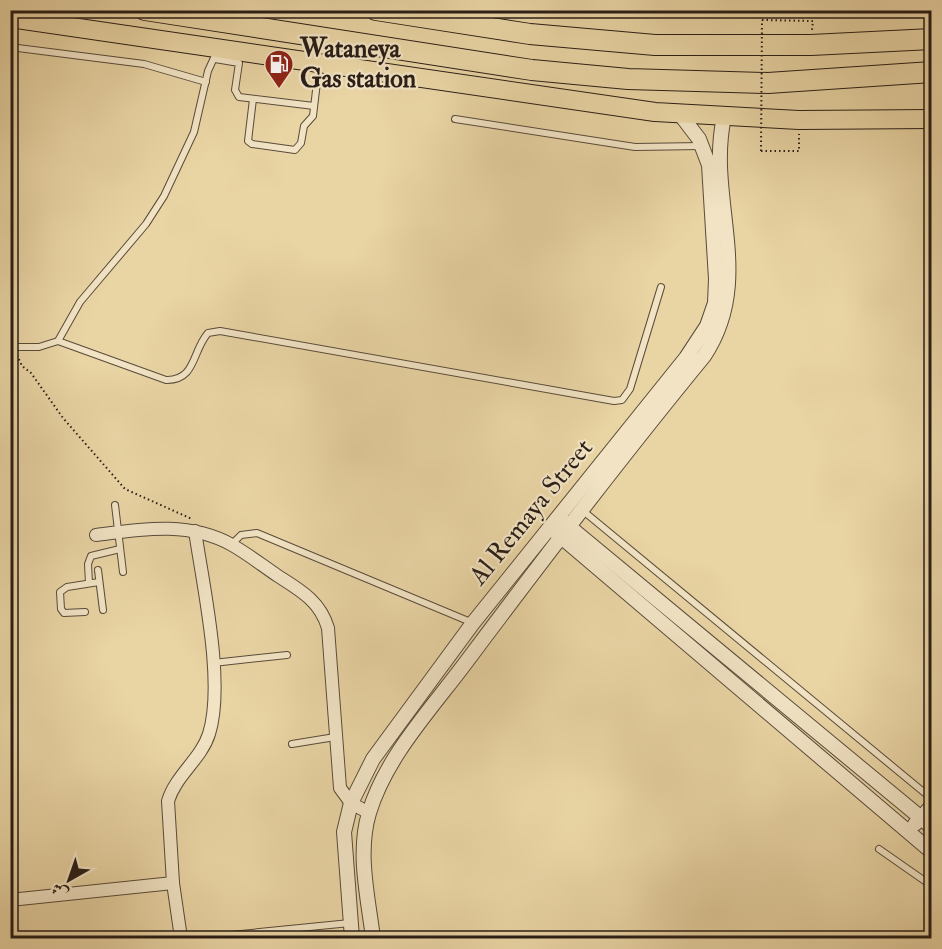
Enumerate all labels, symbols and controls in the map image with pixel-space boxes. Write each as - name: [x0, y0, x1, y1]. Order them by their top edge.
- place label: Wataneya Gas station: [299, 33, 417, 95]
- fuel station icon: Wataneya Gas station: [263, 48, 295, 90]
- street label: Al Remaya Street: [462, 432, 600, 592]
- north arrow: [39, 850, 99, 910]
- text: ش: [47, 878, 73, 903]

